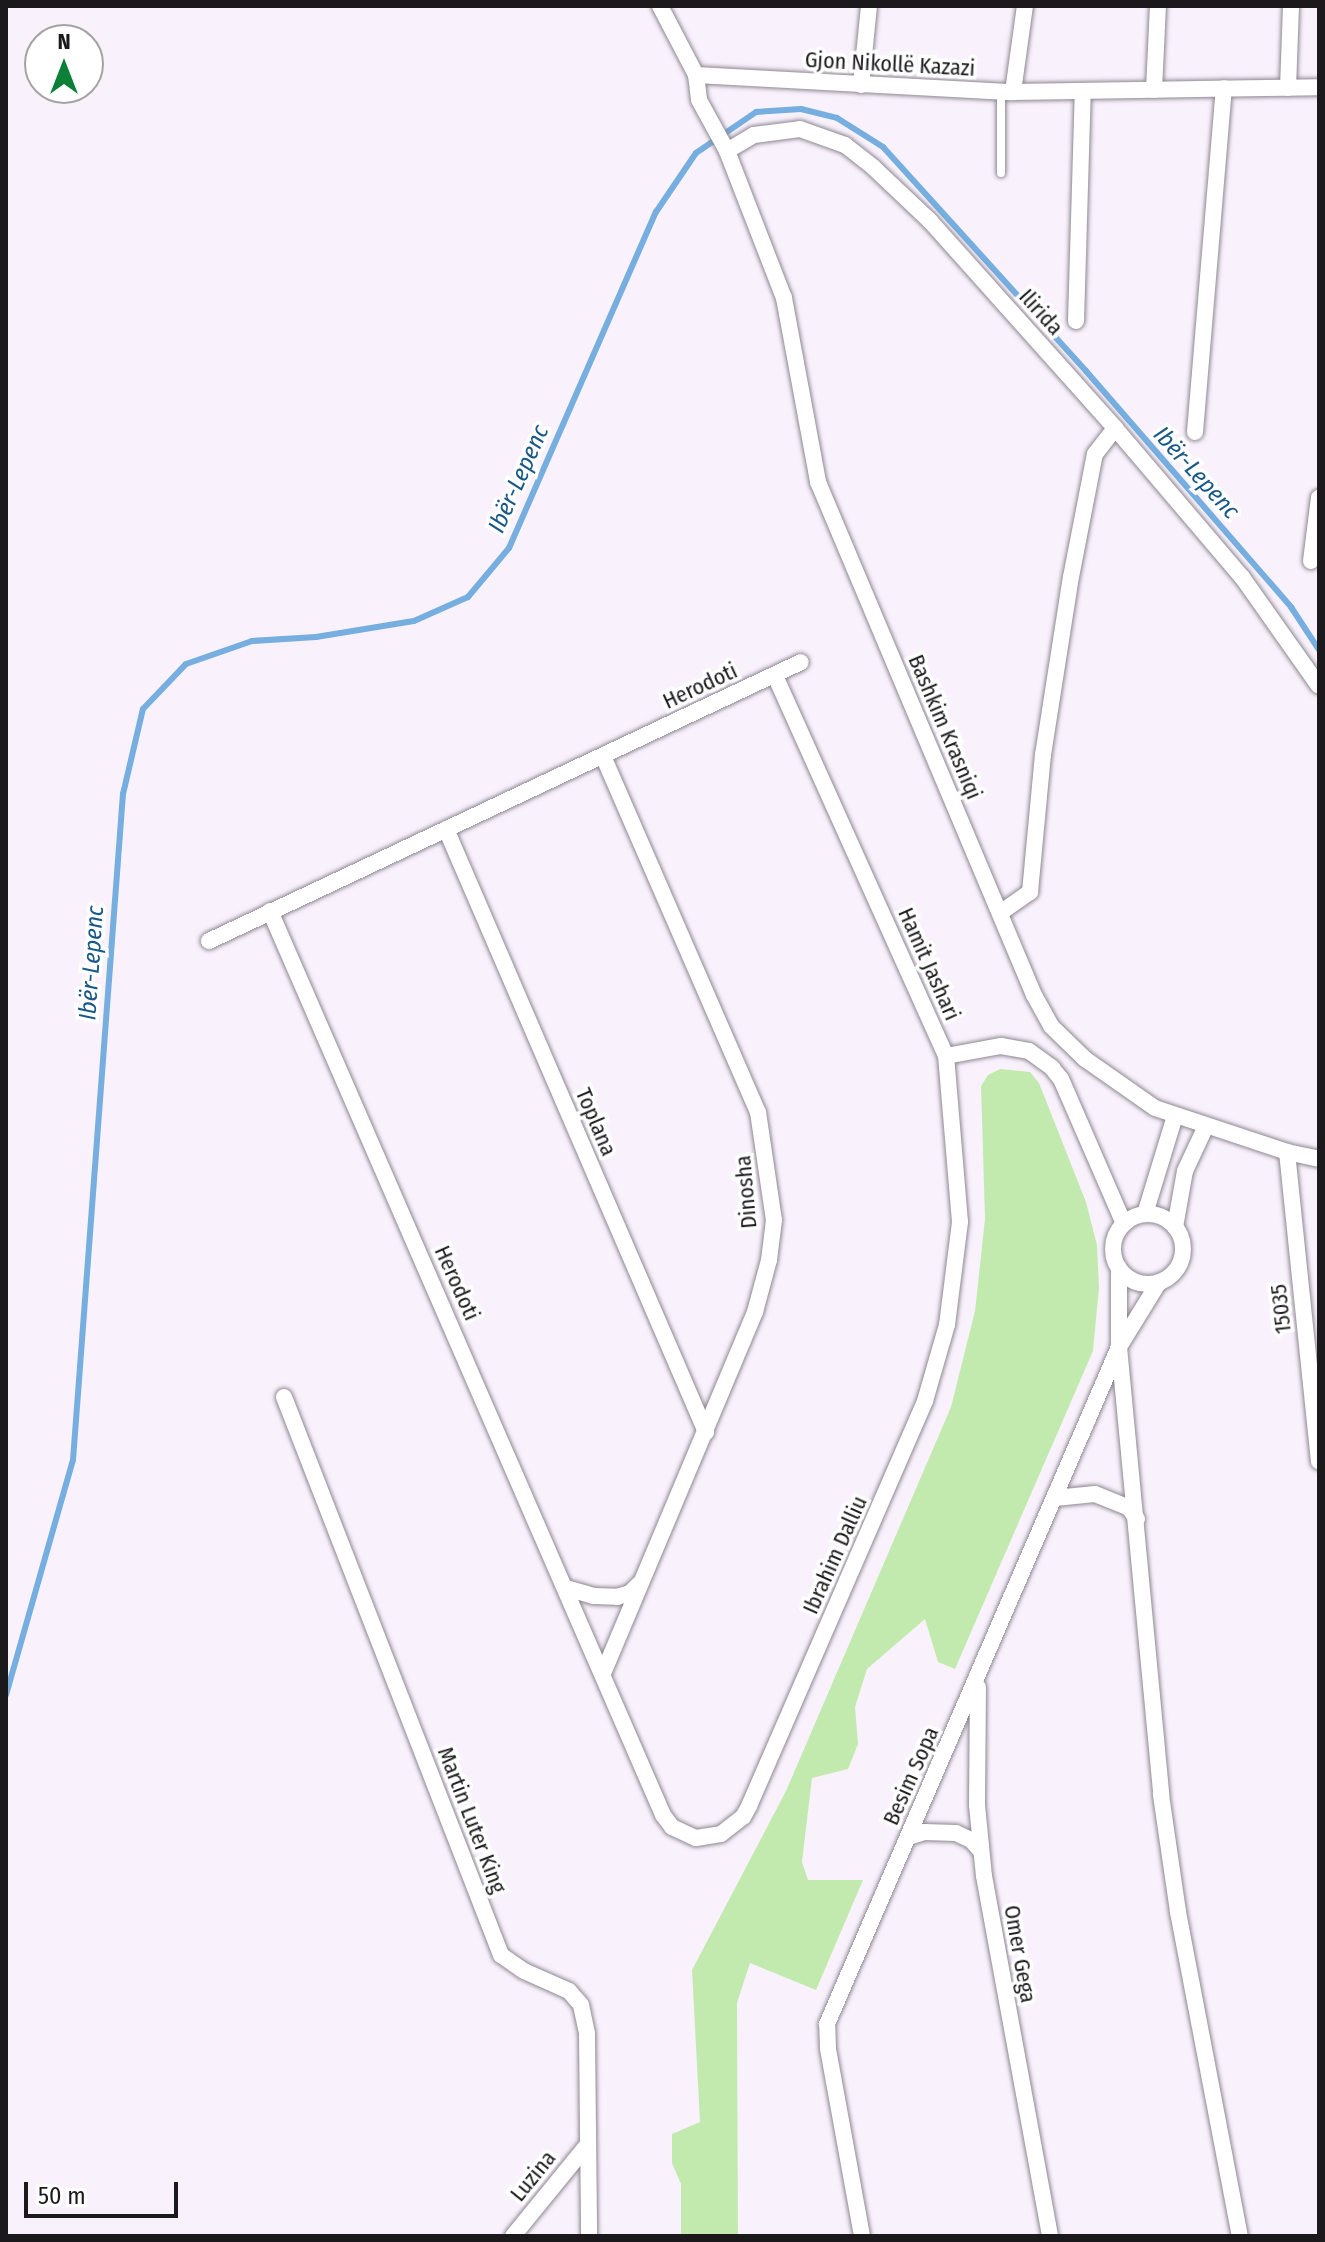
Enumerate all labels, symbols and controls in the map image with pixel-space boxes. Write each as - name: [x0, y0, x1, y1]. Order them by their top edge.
- north arrow: [24, 24, 104, 104]
- text: N: [57, 28, 71, 55]
- street label: Gjon Nikollë Kazazi: [804, 46, 976, 82]
- street label: Ilirida: [1013, 284, 1069, 340]
- water label: Ibër-Lepenc: [482, 421, 556, 537]
- water label: Ibër-Lepenc: [1147, 421, 1245, 525]
- street label: Bashkim Krasniqi: [903, 651, 987, 803]
- street label: Herodoti: [659, 657, 741, 715]
- street label: Hamit Jashari: [892, 904, 966, 1024]
- water label: Ibër-Lepenc: [74, 905, 110, 1021]
- street label: Toplana: [570, 1084, 622, 1160]
- street label: Dinosha: [730, 1154, 762, 1230]
- street label: Herodoti: [429, 1242, 485, 1324]
- street label: 15035: [1265, 1283, 1297, 1335]
- street label: Ibrahim Dalliu: [797, 1492, 873, 1618]
- street label: Besim Sopa: [878, 1723, 944, 1829]
- street label: Martin Luter King: [432, 1743, 512, 1897]
- street label: Omer Gega: [998, 1903, 1042, 2005]
- street label: Luzina: [505, 2145, 561, 2207]
- scale bar: [28, 2166, 182, 2216]
- text: 50 m: [38, 2182, 86, 2210]

